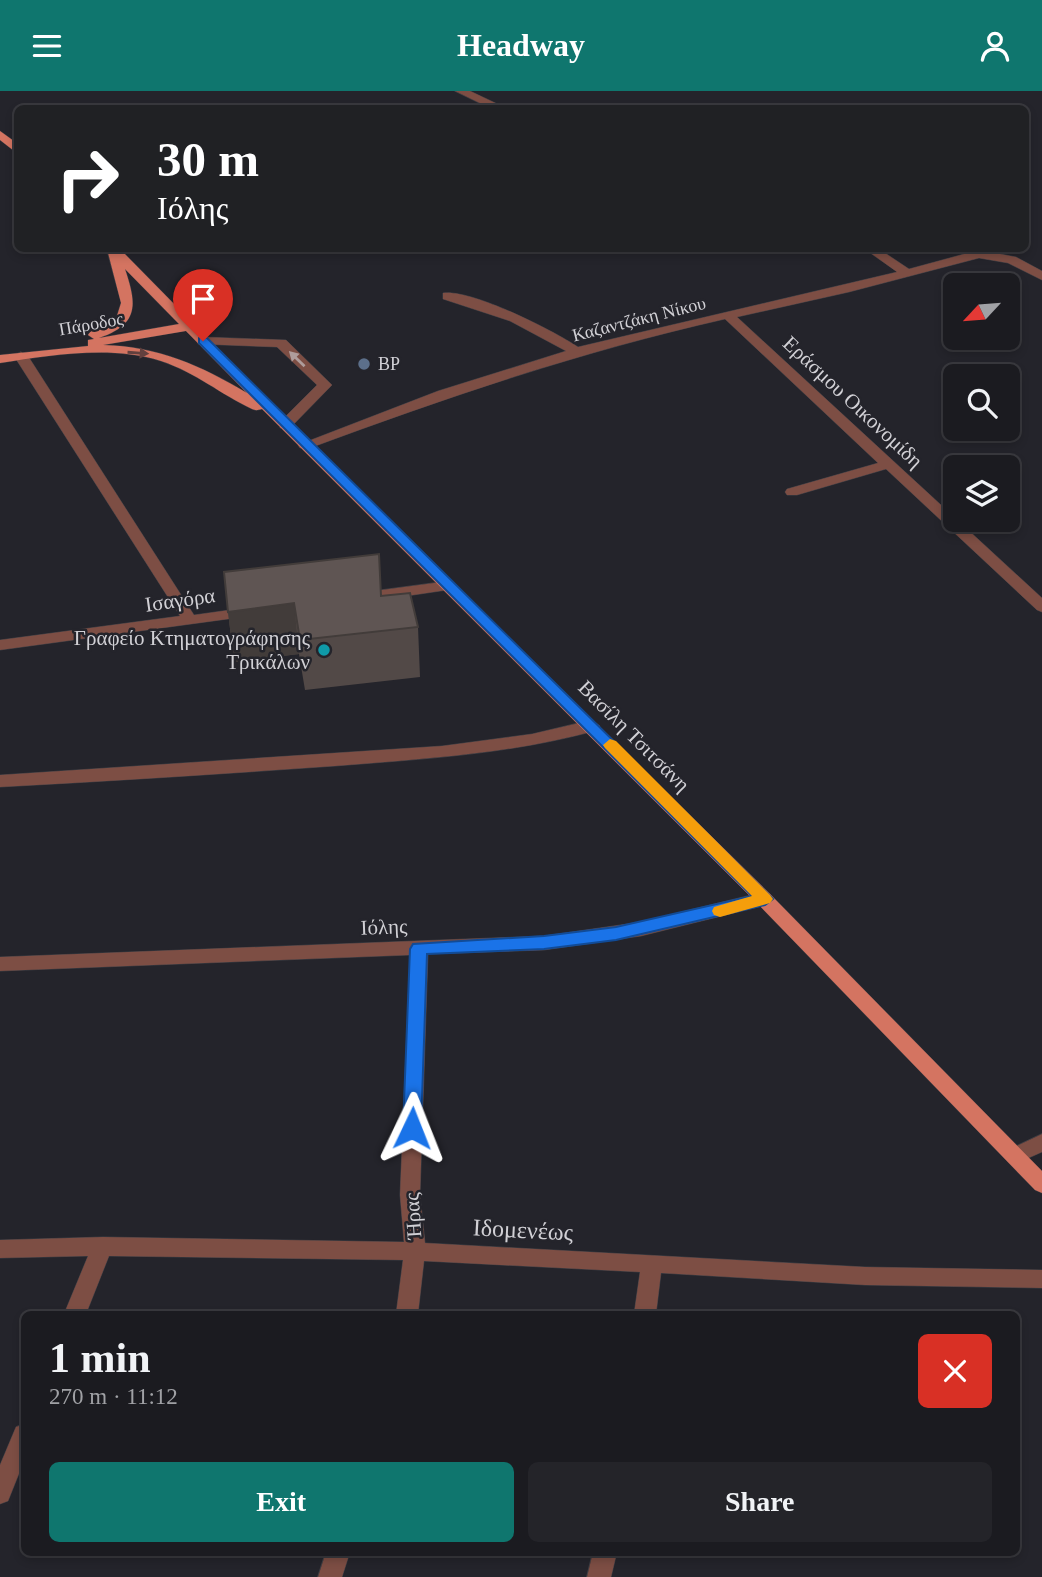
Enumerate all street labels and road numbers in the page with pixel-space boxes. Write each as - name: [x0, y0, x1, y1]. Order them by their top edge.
- street label: Καζαντζάκη Νίκου: [570, 293, 708, 345]
- street label: Πάροδος: [57, 309, 125, 339]
- street label: Εράσμου Οικονομίδη: [778, 331, 928, 473]
- street label: Ισαγόρα: [143, 583, 217, 617]
- street label: Βασίλη Τσιτσάνη: [573, 675, 695, 797]
- street label: Ιόλης: [360, 914, 408, 940]
- street label: Ήρας: [399, 1191, 427, 1241]
- street label: Ιδομενέως: [472, 1214, 574, 1246]

